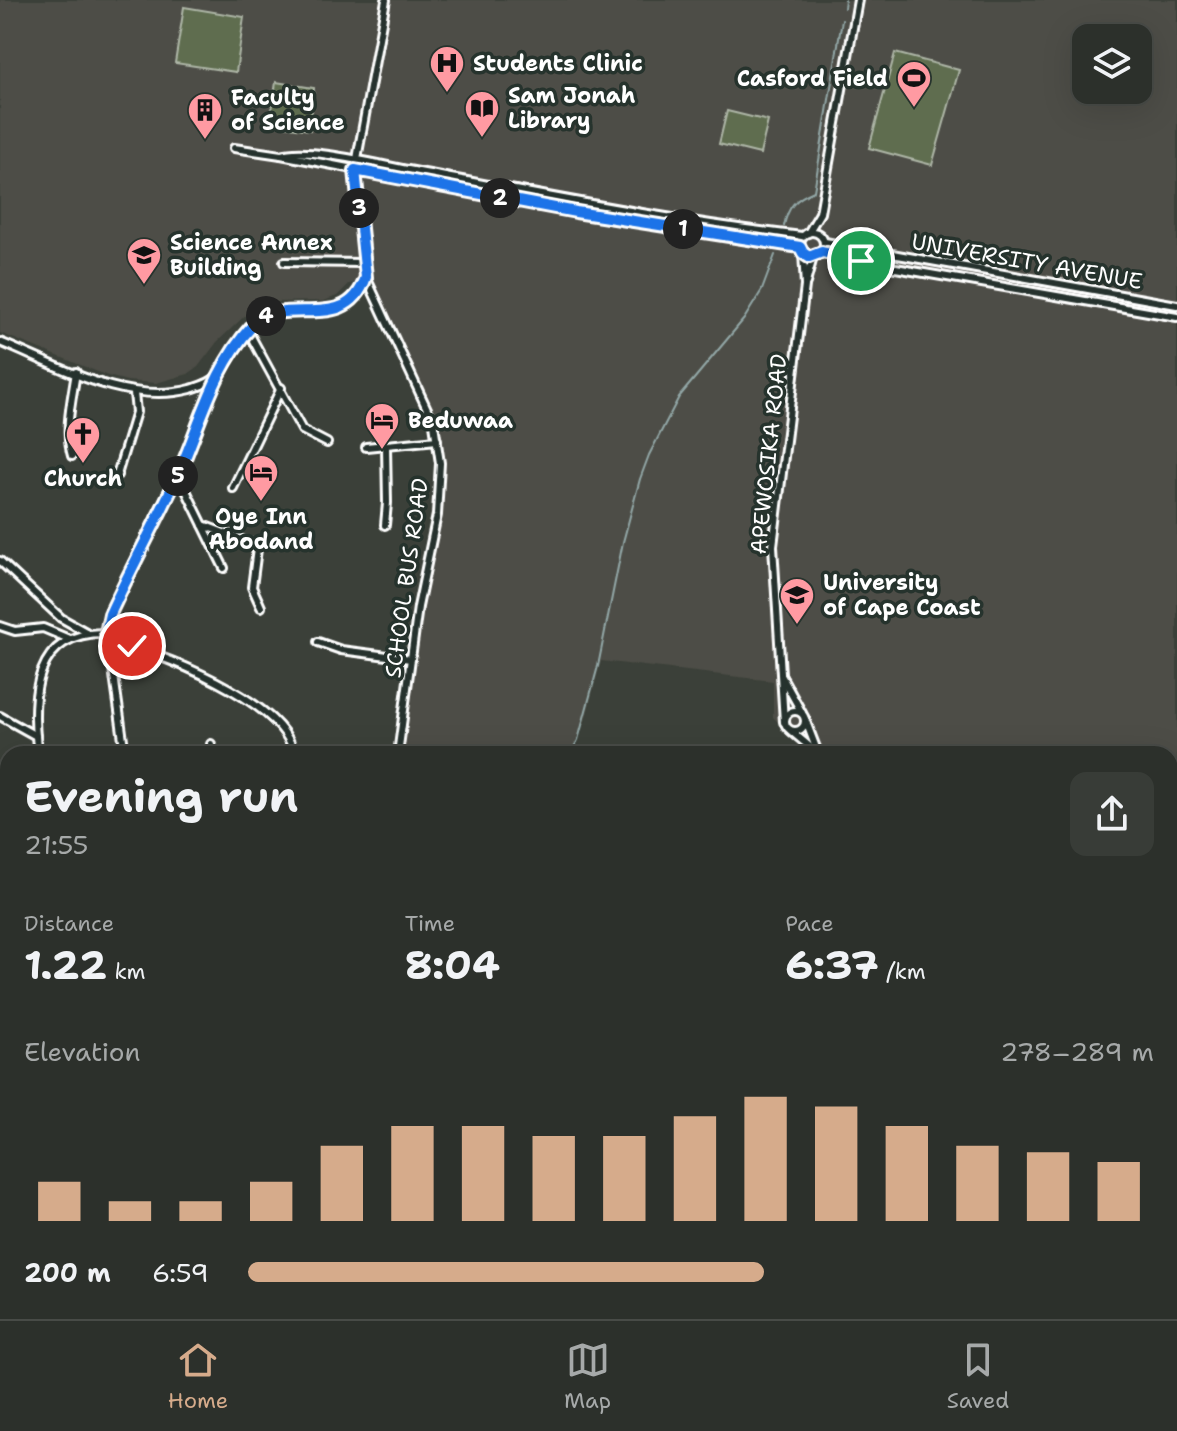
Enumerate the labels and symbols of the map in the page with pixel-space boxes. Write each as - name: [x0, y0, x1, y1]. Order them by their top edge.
- hospital icon: Students Clinic: [428, 44, 466, 94]
- place label: Students Clinic: [473, 49, 643, 78]
- sports icon: Casford Field: [895, 59, 933, 109]
- place label: Casford Field: [737, 64, 888, 93]
- place label: Sam Jonah Library: [508, 81, 636, 135]
- place label: Faculty of Science: [231, 83, 345, 137]
- library icon: Sam Jonah Library: [463, 89, 501, 139]
- building icon: Faculty of Science: [186, 91, 224, 141]
- pin: 2: [480, 178, 520, 218]
- pin: 3: [339, 188, 379, 228]
- pin: 1: [663, 209, 703, 249]
- pin: [827, 227, 895, 295]
- street label: UNIVERSITY AVENUE: [909, 227, 1145, 296]
- place label: Science Annex Building: [170, 228, 333, 282]
- school or university icon: Science Annex Building: [125, 236, 163, 286]
- pin: 4: [246, 296, 286, 336]
- street label: APEWOSIKA ROAD: [744, 352, 793, 556]
- hotel icon: Beduwaa: [363, 401, 401, 451]
- place label: Beduwaa: [408, 406, 513, 435]
- church icon: Church: [64, 415, 102, 465]
- hotel icon: Oye Inn Abodand: [242, 453, 280, 503]
- pin: 5: [158, 456, 198, 496]
- place label: Church: [44, 464, 123, 493]
- street label: SCHOOL BUS ROAD: [378, 476, 435, 680]
- place label: Oye Inn Abodand: [208, 502, 314, 556]
- place label: University of Cape Coast: [823, 568, 981, 622]
- school or university icon: University of Cape Coast: [778, 576, 816, 626]
- pin: [98, 612, 166, 680]

